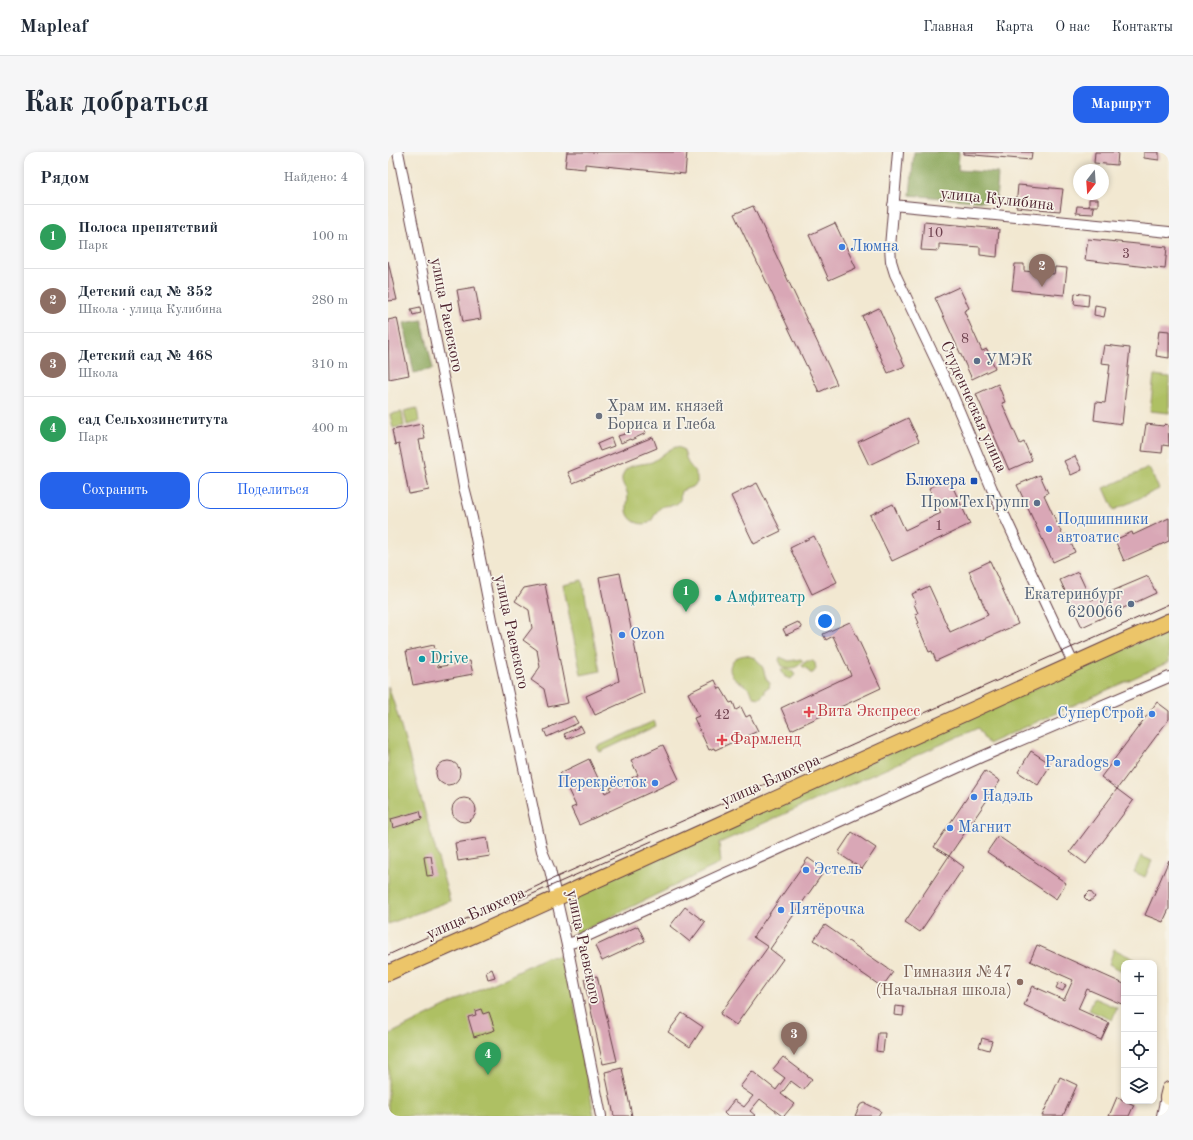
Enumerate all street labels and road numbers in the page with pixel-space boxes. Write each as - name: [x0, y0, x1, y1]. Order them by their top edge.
- street label: улица Кулибина: [939, 186, 1055, 214]
- street label: улица Раевского: [427, 256, 465, 374]
- street label: Студенческая улица: [937, 339, 1009, 475]
- street label: улица Раевского: [491, 573, 531, 691]
- street label: улица Блюхера: [719, 752, 823, 810]
- street label: улица Блюхера: [424, 885, 528, 943]
- street label: улица Раевского: [563, 888, 603, 1006]

